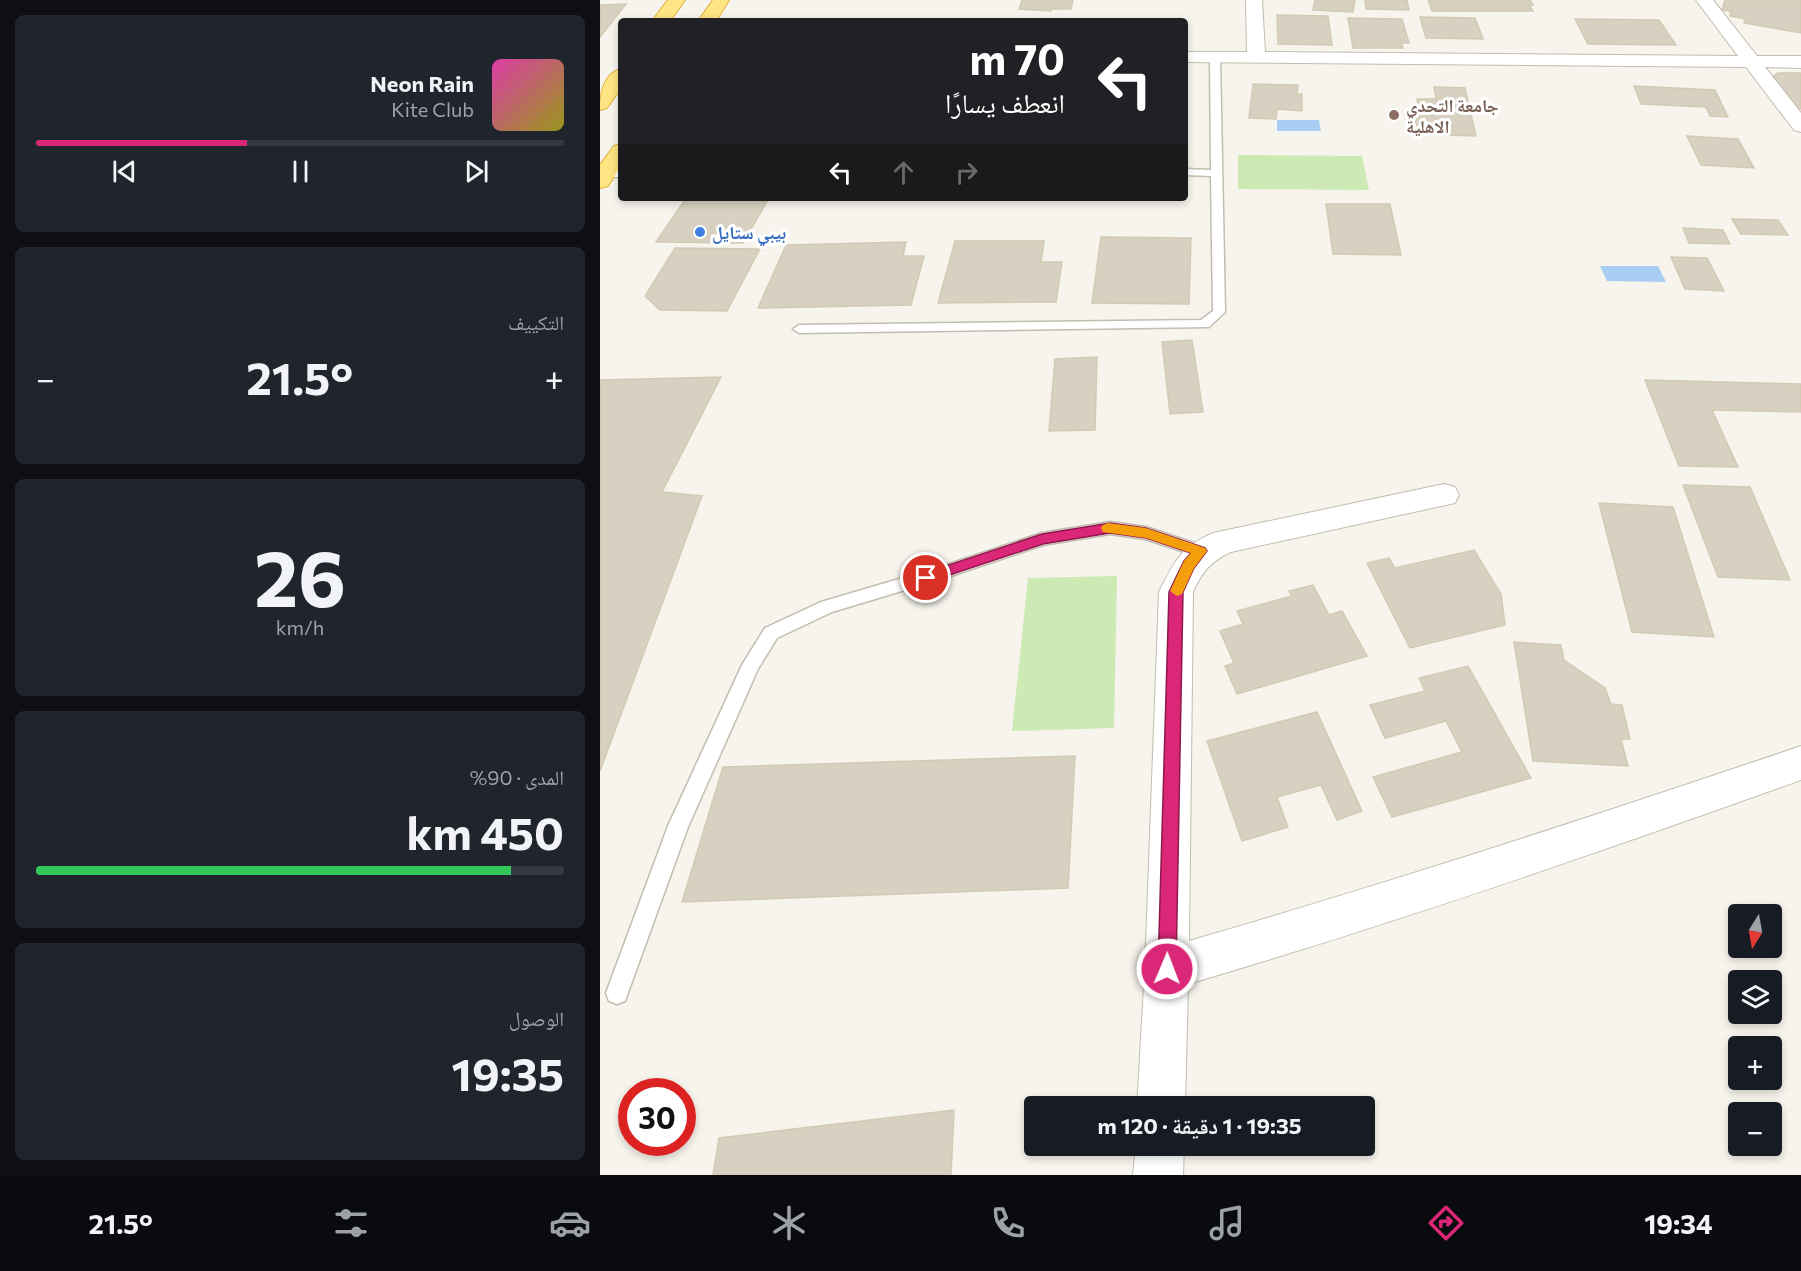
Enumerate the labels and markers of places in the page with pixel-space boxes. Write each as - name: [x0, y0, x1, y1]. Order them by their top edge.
- place label: جامعة التحدي الاهلية: [1406, 94, 1499, 137]
- marker: جامعة التحدي الاهلية: [1387, 108, 1401, 122]
- place label: بيبي ستايل: [712, 221, 786, 247]
- marker: بيبي ستايل: [693, 225, 707, 239]
- pin: [900, 552, 951, 603]

